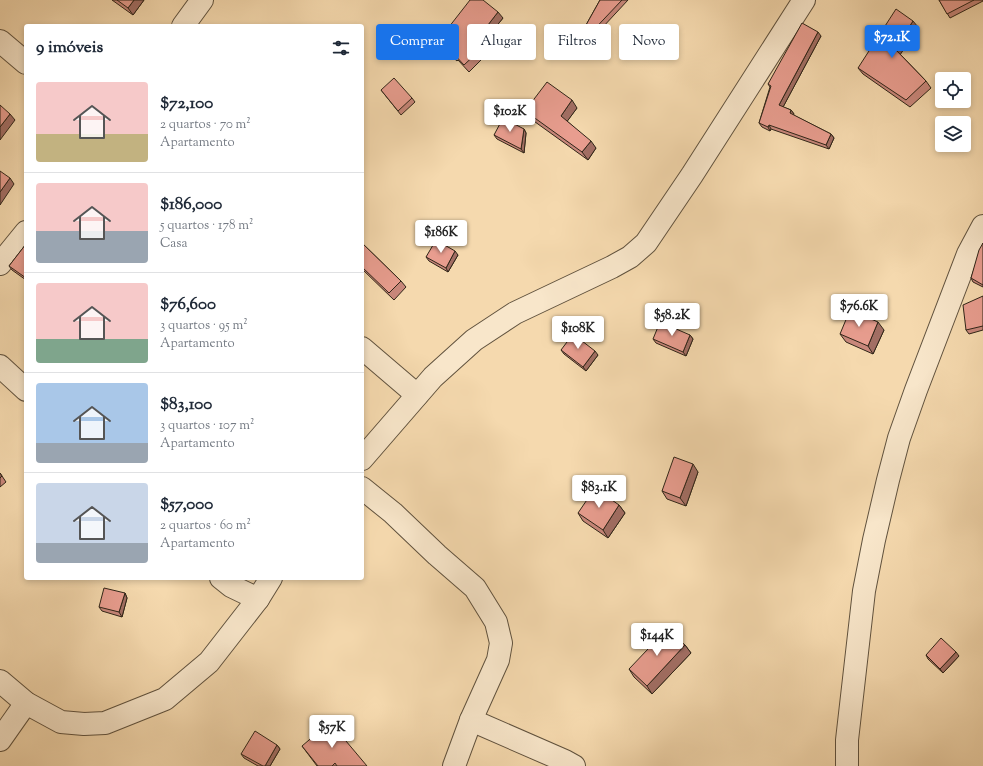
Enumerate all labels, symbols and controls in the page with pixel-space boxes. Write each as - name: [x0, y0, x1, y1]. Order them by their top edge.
- chip: Comprar: [376, 24, 459, 60]
- chip: Alugar: [467, 24, 536, 60]
- chip: Filtros: [544, 24, 611, 60]
- chip: Novo: [619, 24, 679, 60]
- pin: $72.1K: [859, 25, 925, 59]
- text: $72.1K: [874, 29, 910, 47]
- text: 9 imóveis: [36, 36, 103, 60]
- icon: filters: [330, 37, 352, 59]
- map controls: [935, 72, 971, 152]
- button: locate: [935, 72, 971, 108]
- text: $72,100: [160, 92, 213, 116]
- icon: home: [68, 98, 116, 146]
- pin: $102K: [482, 99, 538, 133]
- text: $102K: [493, 103, 527, 121]
- text: 2 quartos · 70 m²: [160, 116, 251, 134]
- button: layers: [935, 116, 971, 152]
- text: Apartamento: [160, 134, 235, 152]
- text: $186,000: [160, 193, 222, 217]
- icon: home: [68, 199, 116, 247]
- text: 5 quartos · 178 m²: [160, 217, 253, 235]
- pin: $186K: [413, 220, 469, 254]
- text: $186K: [424, 224, 458, 242]
- text: Casa: [160, 235, 187, 253]
- text: $76,600: [160, 293, 216, 317]
- pin: $76.6K: [826, 294, 892, 328]
- text: $76.6K: [840, 298, 878, 316]
- icon: home: [68, 299, 116, 347]
- pin: $58.2K: [639, 303, 705, 337]
- text: $58.2K: [654, 307, 690, 325]
- pin: $108K: [550, 316, 606, 350]
- text: 3 quartos · 95 m²: [160, 317, 248, 335]
- text: $108K: [561, 320, 595, 338]
- text: Apartamento: [160, 335, 235, 353]
- text: $83,100: [160, 393, 212, 417]
- icon: home: [68, 399, 116, 447]
- text: 3 quartos · 107 m²: [160, 417, 254, 435]
- text: Apartamento: [160, 435, 235, 453]
- pin: $83.1K: [566, 475, 632, 509]
- text: $83.1K: [581, 479, 617, 497]
- text: $57,000: [160, 493, 213, 517]
- icon: home: [68, 499, 116, 547]
- text: 2 quartos · 60 m²: [160, 517, 251, 535]
- text: Apartamento: [160, 535, 235, 553]
- pin: $144K: [629, 623, 685, 657]
- text: $144K: [640, 627, 674, 645]
- pin: $57K: [308, 715, 356, 749]
- text: $57K: [318, 719, 346, 737]

